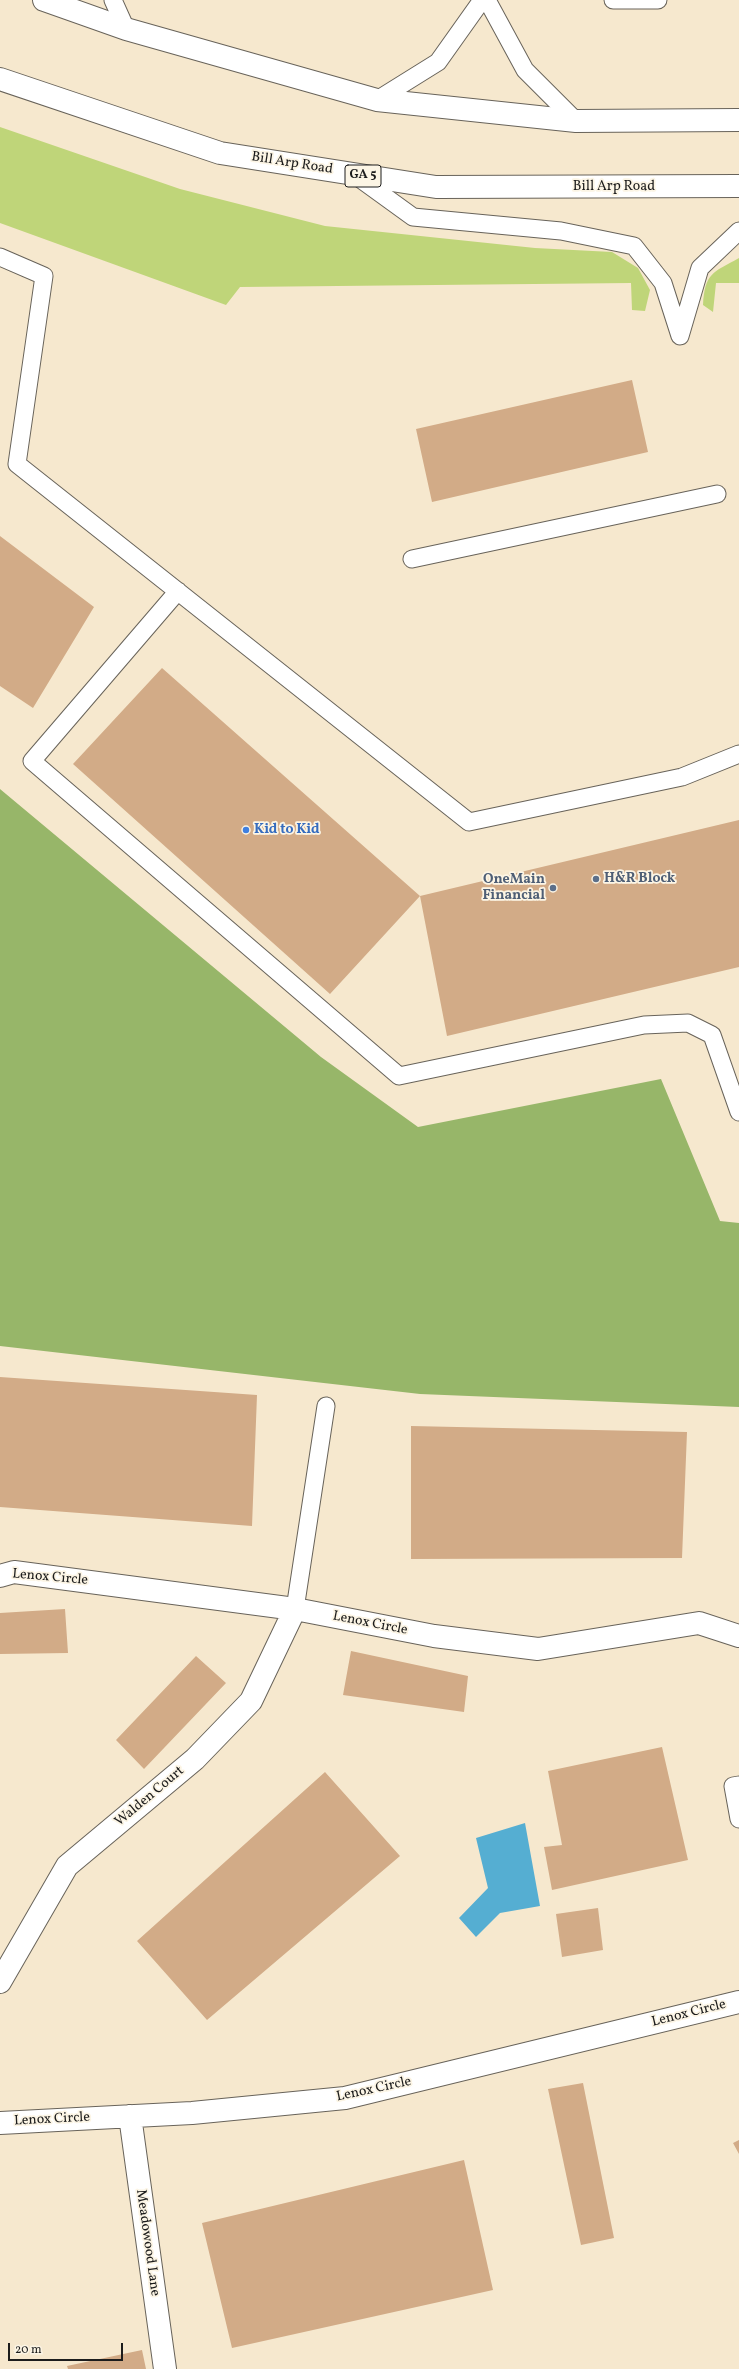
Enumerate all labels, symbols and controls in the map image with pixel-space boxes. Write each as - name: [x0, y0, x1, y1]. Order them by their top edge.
- street label: Bill Arp Road: [250, 149, 334, 179]
- road number: GA 5: [345, 165, 381, 187]
- street label: Bill Arp Road: [573, 179, 655, 195]
- place label: Kid to Kid: [254, 822, 320, 838]
- marker: Kid to Kid: [241, 825, 251, 835]
- place label: H&R Block: [604, 871, 675, 887]
- place label: OneMain Financial: [483, 872, 545, 904]
- marker: H&R Block: [591, 874, 601, 884]
- marker: OneMain Financial: [548, 883, 558, 893]
- street label: Lenox Circle: [11, 1566, 89, 1590]
- street label: Lenox Circle: [331, 1608, 409, 1640]
- street label: Walden Court: [112, 1763, 188, 1831]
- street label: Lenox Circle: [650, 1997, 728, 2031]
- street label: Lenox Circle: [335, 2074, 413, 2106]
- street label: Lenox Circle: [14, 2110, 90, 2130]
- street label: Meadowood Lane: [131, 2189, 163, 2297]
- scale bar: [10, 2335, 125, 2361]
- text: 20 m: [15, 2342, 42, 2358]

